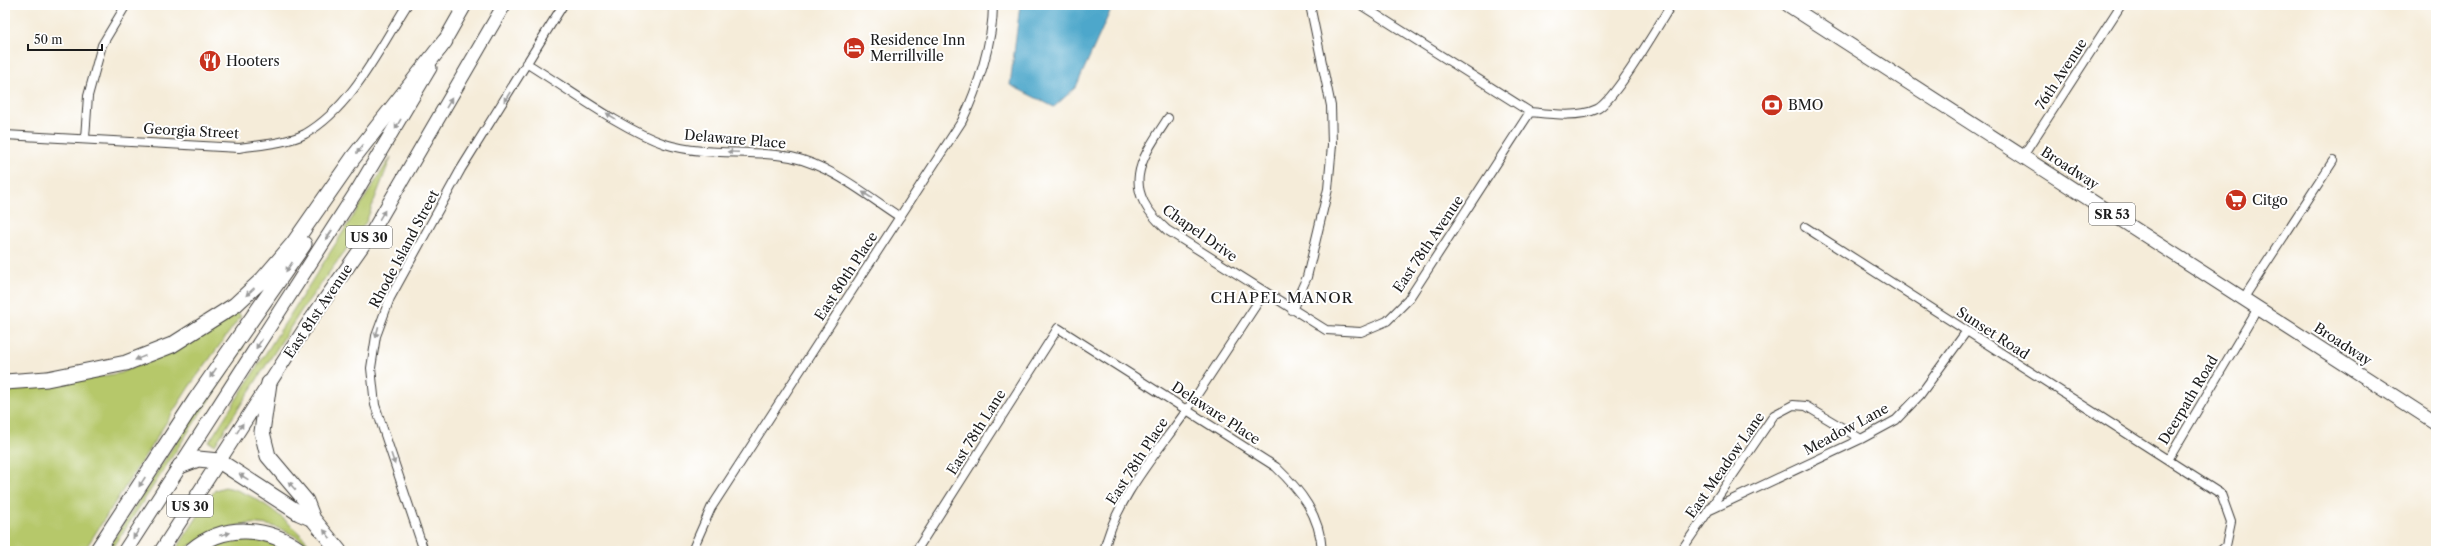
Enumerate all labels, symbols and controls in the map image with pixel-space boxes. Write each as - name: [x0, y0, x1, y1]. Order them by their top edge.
- scale bar: [28, 26, 102, 52]
- place label: Residence Inn Merrillville: [870, 31, 965, 65]
- text: 50 m: [34, 32, 63, 47]
- hotel icon: Residence Inn Merrillville: [841, 35, 867, 61]
- street label: 76th Avenue: [2031, 35, 2091, 113]
- restaurant icon: Hooters: [197, 48, 223, 74]
- place label: Hooters: [226, 52, 280, 70]
- one-way arrow: [503, 91, 511, 102]
- bank icon: BMO: [1759, 92, 1785, 118]
- place label: BMO: [1788, 96, 1823, 114]
- one-way arrow: [445, 97, 452, 109]
- one-way arrow: [606, 112, 616, 120]
- one-way arrow: [395, 118, 402, 130]
- street label: Georgia Street: [143, 120, 239, 142]
- street label: Delaware Place: [683, 126, 787, 152]
- street label: Broadway: [2037, 143, 2103, 194]
- one-way arrow: [356, 144, 365, 155]
- one-way arrow: [726, 149, 739, 155]
- street label: Rhode Island Street: [365, 187, 443, 311]
- supermarket icon: Citgo: [2223, 187, 2249, 213]
- place label: Citgo: [2252, 191, 2288, 209]
- one-way arrow: [861, 192, 873, 199]
- street label: East 78th Avenue: [1389, 192, 1467, 296]
- street label: Chapel Drive: [1159, 200, 1241, 266]
- road number: SR 53: [2089, 203, 2135, 225]
- one-way arrow: [379, 209, 386, 221]
- road number: US 30: [346, 226, 392, 248]
- street label: East 80th Place: [811, 228, 881, 324]
- one-way arrow: [326, 229, 333, 241]
- street label: East 81st Avenue: [280, 260, 356, 362]
- one-way arrow: [285, 262, 293, 272]
- one-way arrow: [245, 287, 256, 296]
- district label: CHAPEL MANOR: [1211, 288, 1353, 307]
- street label: Sunset Road: [1953, 303, 2033, 363]
- street label: Broadway: [2310, 319, 2376, 370]
- one-way arrow: [374, 327, 380, 339]
- one-way arrow: [255, 339, 263, 349]
- street label: Deerpath Road: [2154, 352, 2222, 448]
- one-way arrow: [134, 355, 145, 361]
- one-way arrow: [209, 368, 217, 378]
- street label: Delaware Place: [1168, 378, 1264, 448]
- street label: East 78th Lane: [943, 386, 1010, 478]
- street label: Meadow Lane: [1800, 399, 1892, 459]
- street label: East Meadow Lane: [1682, 408, 1768, 522]
- street label: East 78th Place: [1102, 414, 1172, 508]
- one-way arrow: [237, 422, 244, 434]
- one-way arrow: [390, 453, 396, 465]
- one-way arrow: [238, 473, 250, 480]
- one-way arrow: [139, 476, 146, 488]
- one-way arrow: [288, 482, 297, 491]
- road number: US 30: [167, 495, 213, 517]
- one-way arrow: [132, 529, 140, 539]
- one-way arrow: [322, 529, 331, 540]
- one-way arrow: [219, 530, 231, 536]

